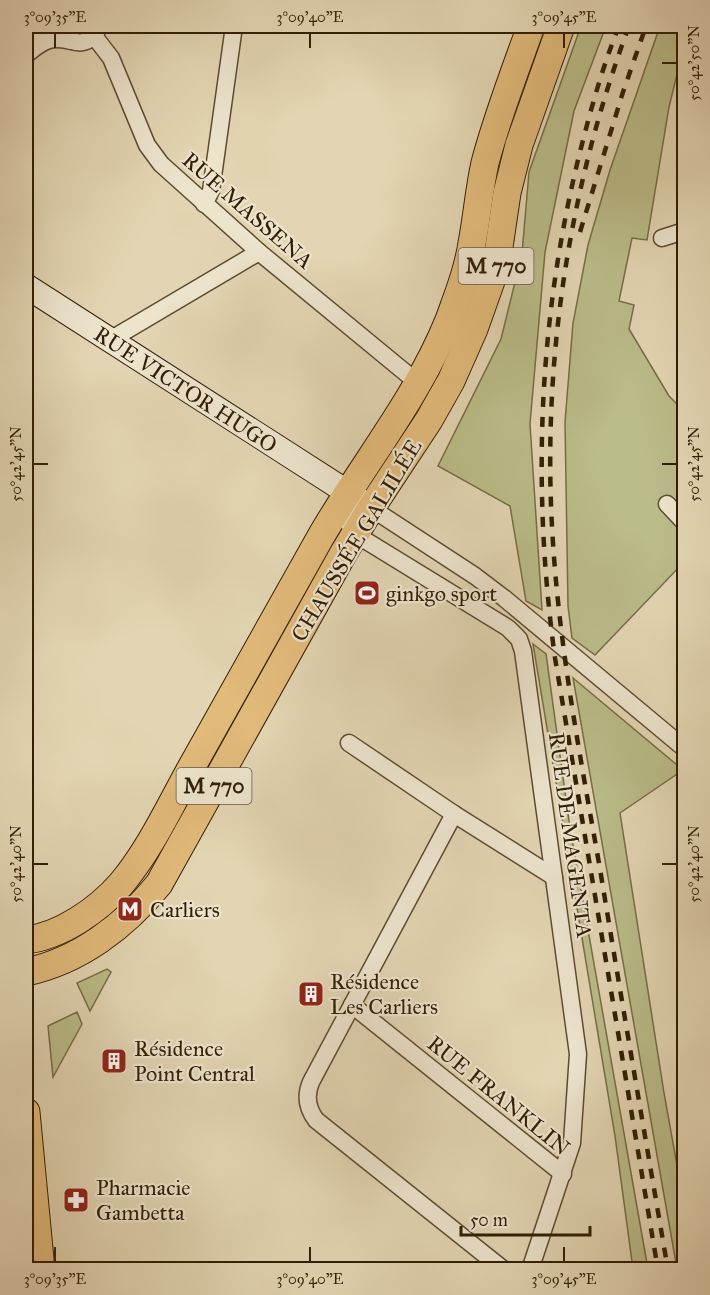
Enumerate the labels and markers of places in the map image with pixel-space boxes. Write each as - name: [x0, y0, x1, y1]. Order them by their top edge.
- sports icon: ginkgo sport: [352, 578, 382, 608]
- place label: ginkgo sport: [386, 580, 497, 607]
- metro station icon: Carliers: [115, 894, 145, 924]
- place label: Carliers: [150, 896, 220, 923]
- place label: Résidence Les Carliers: [330, 968, 438, 1020]
- building icon: Résidence Les Carliers: [296, 979, 326, 1009]
- place label: Résidence Point Central: [134, 1035, 255, 1087]
- building icon: Résidence Point Central: [99, 1046, 129, 1076]
- place label: Pharmacie Gambetta: [96, 1174, 191, 1226]
- pharmacy icon: Pharmacie Gambetta: [61, 1185, 91, 1215]

